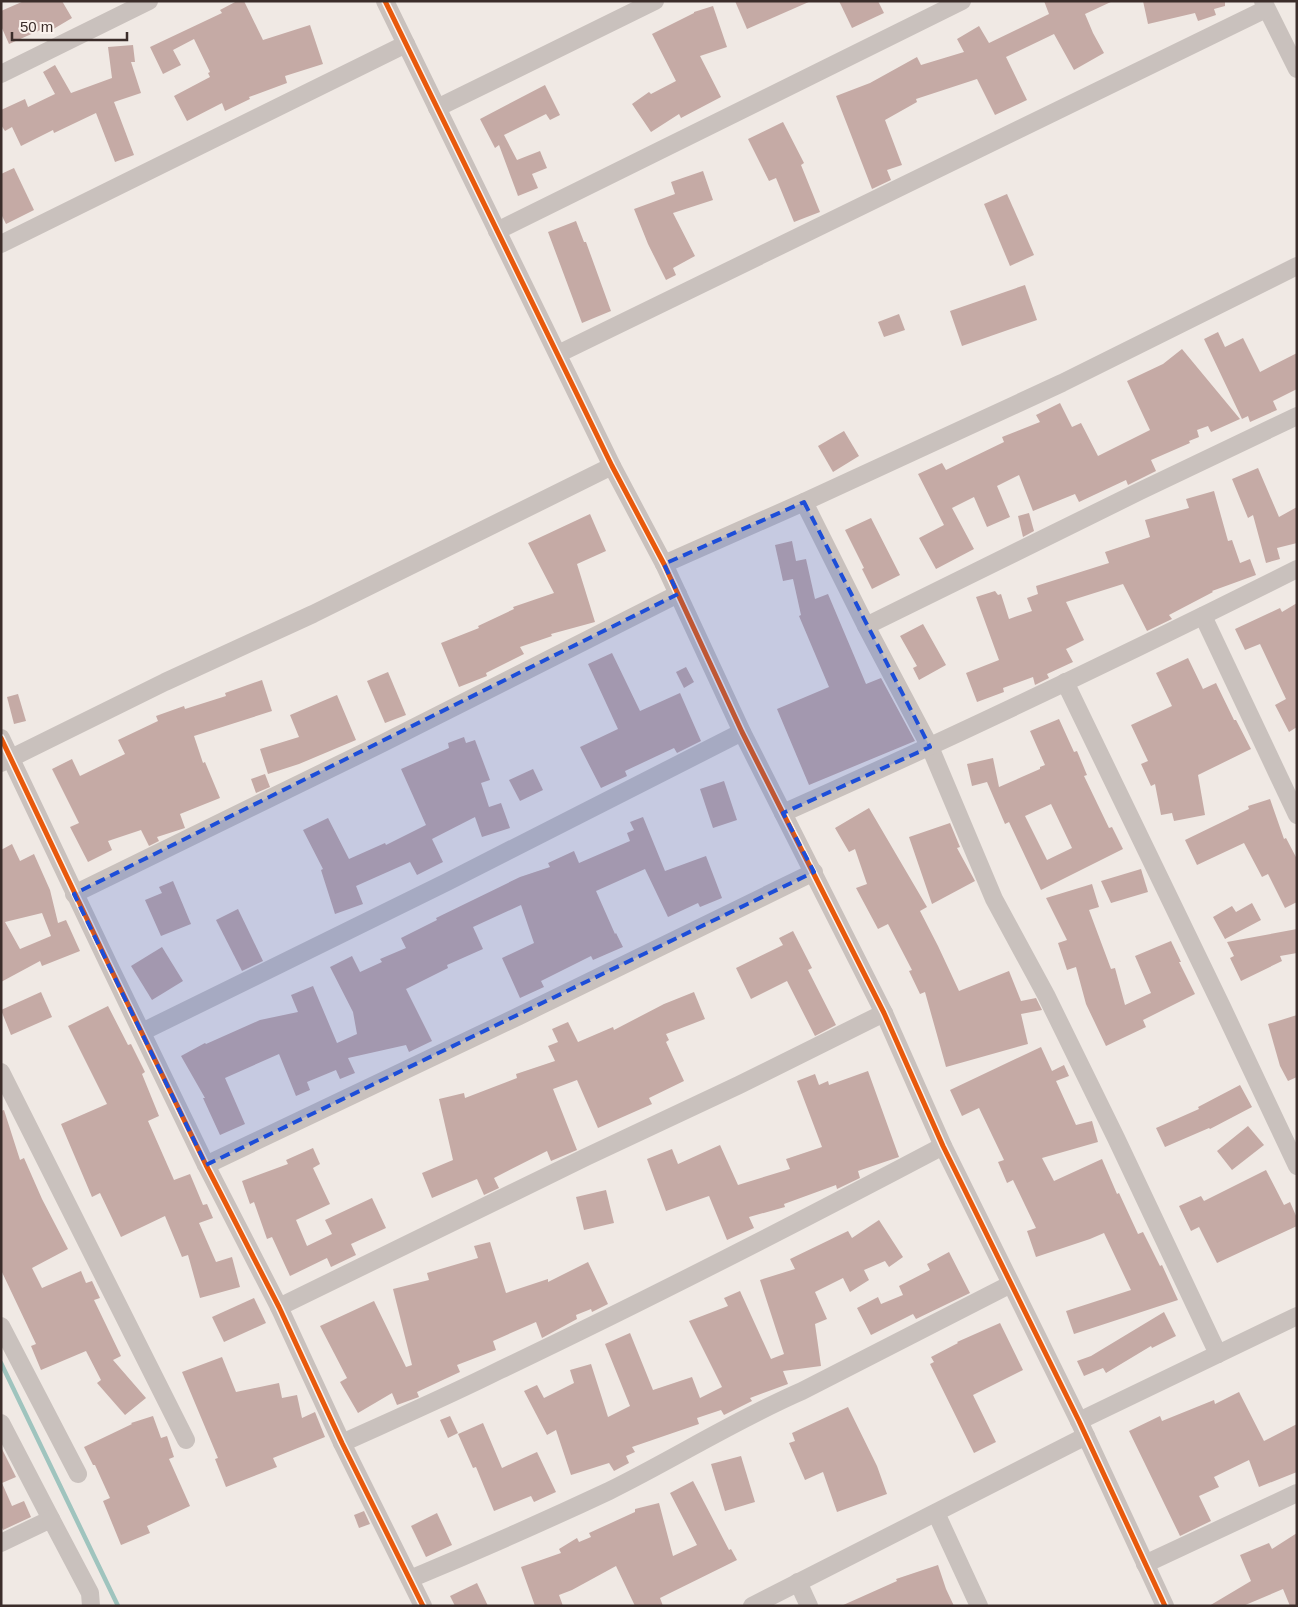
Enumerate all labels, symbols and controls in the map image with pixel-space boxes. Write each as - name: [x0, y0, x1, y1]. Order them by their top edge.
- scale bar: [12, 10, 128, 42]
- text: 50 m: [20, 18, 53, 35]

